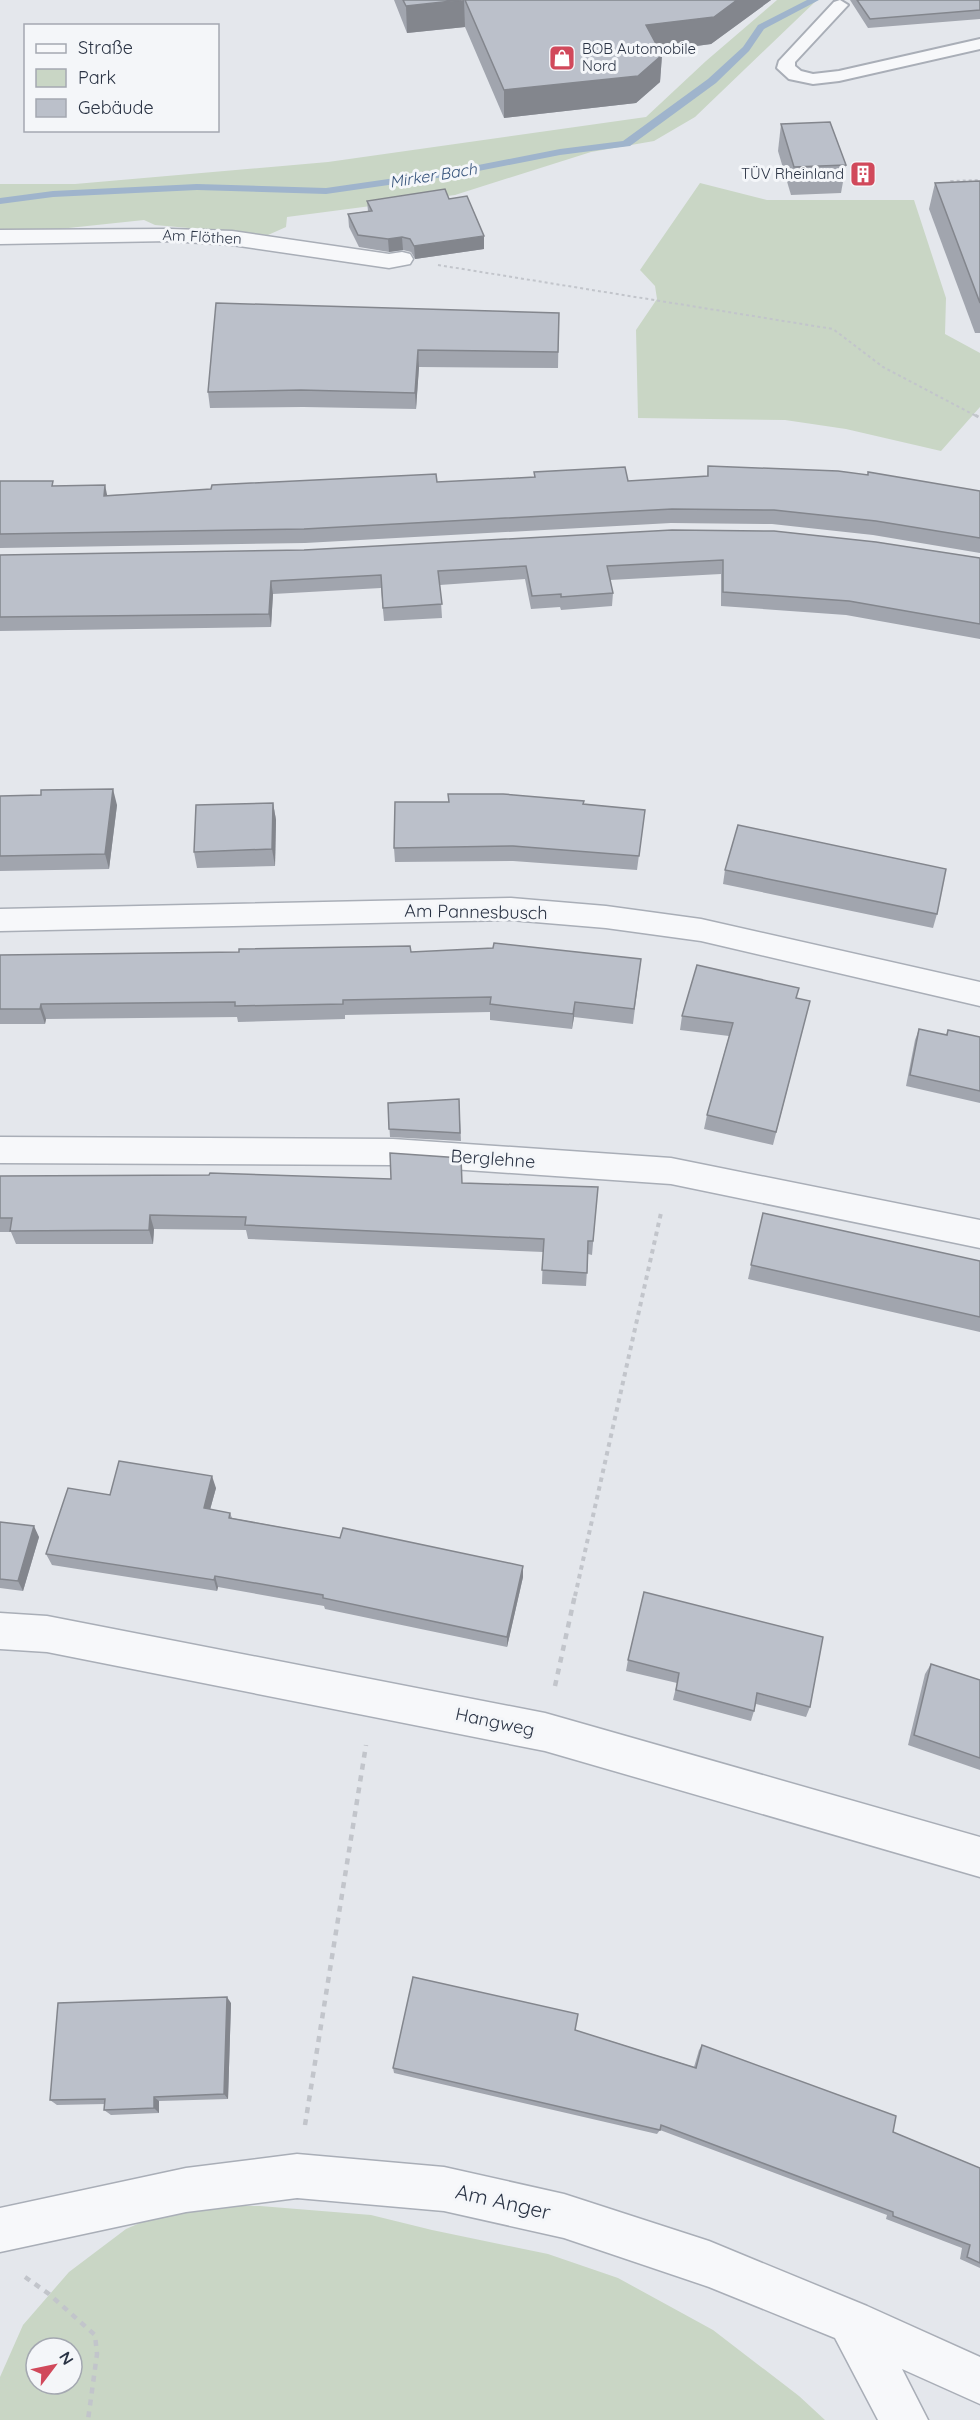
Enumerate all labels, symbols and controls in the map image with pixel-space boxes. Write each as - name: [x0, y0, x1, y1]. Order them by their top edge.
- legend: [24, 24, 219, 132]
- text: Straße: [78, 36, 133, 59]
- place label: BOB Automobile Nord: [582, 39, 696, 75]
- shop icon: BOB Automobile Nord: [547, 43, 577, 73]
- text: Park: [78, 66, 116, 89]
- text: Gebäude: [78, 96, 154, 119]
- water label: Mirker Bach: [388, 158, 479, 192]
- building icon: TÜV Rheinland: [848, 159, 878, 189]
- place label: TÜV Rheinland: [741, 164, 844, 183]
- street label: Am Flöthen: [162, 225, 242, 248]
- street label: Am Pannesbusch: [404, 899, 548, 924]
- street label: Berglehne: [450, 1144, 536, 1173]
- street label: Hangweg: [453, 1702, 537, 1741]
- street label: Am Anger: [453, 2177, 553, 2225]
- north arrow: [24, 2336, 84, 2396]
- text: N: [55, 2348, 78, 2368]

